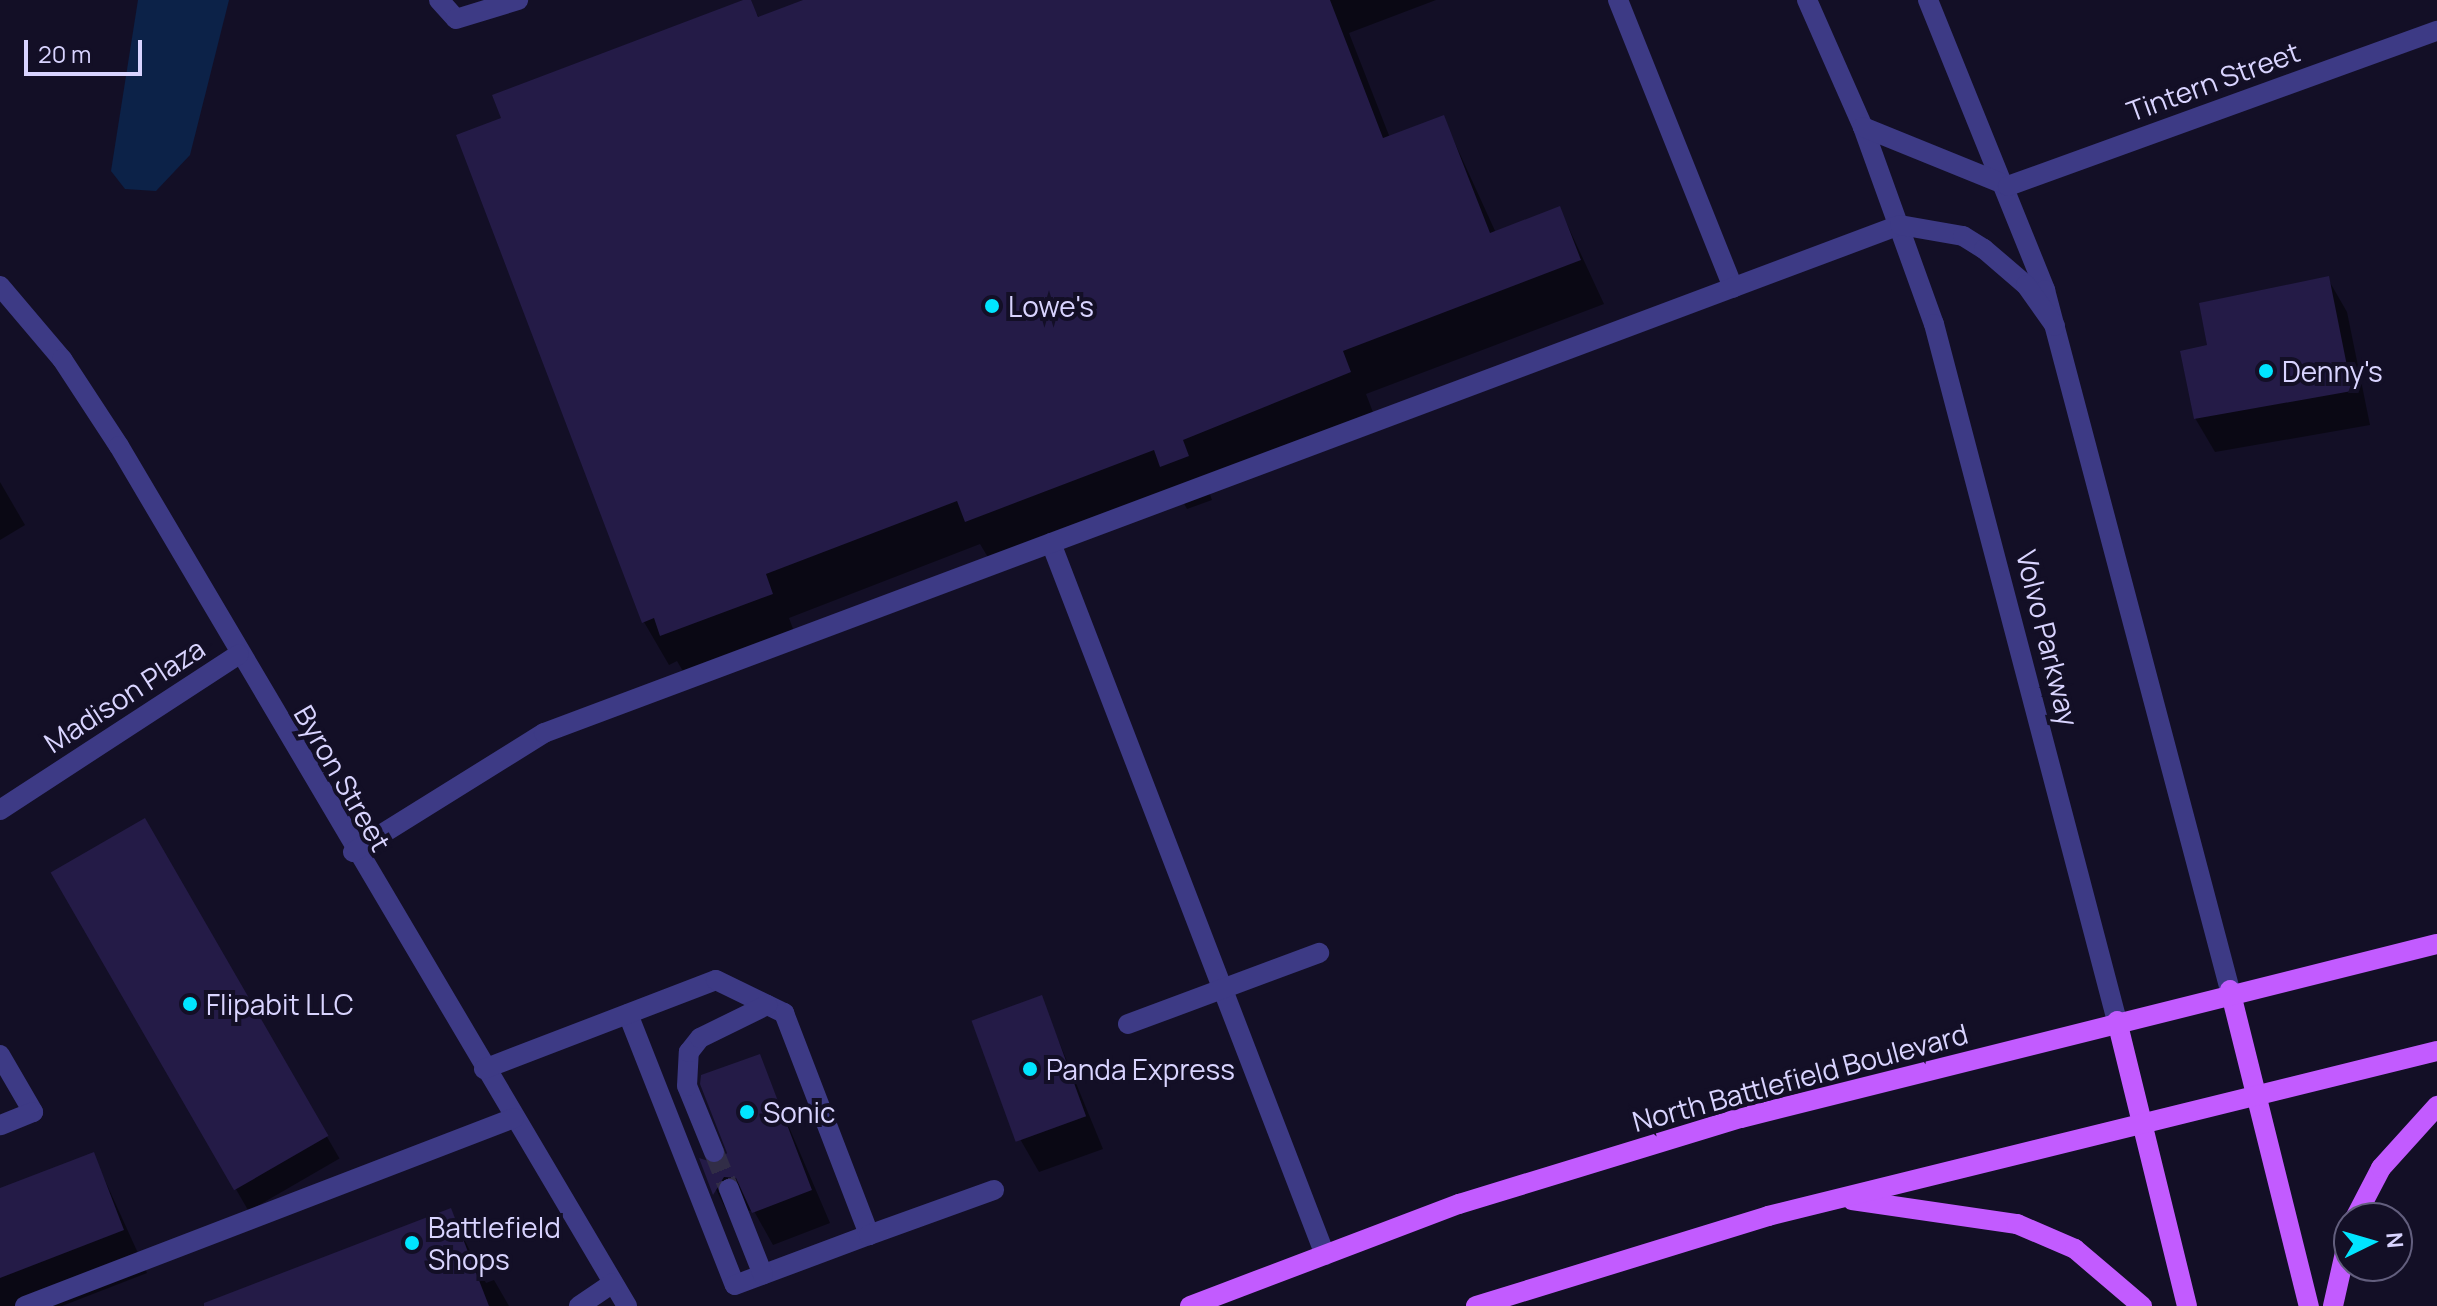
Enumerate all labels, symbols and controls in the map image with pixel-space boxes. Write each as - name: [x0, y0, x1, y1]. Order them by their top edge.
- scale bar: [28, 24, 146, 74]
- street label: Tintern Street: [2122, 34, 2304, 128]
- text: 20 m: [38, 37, 91, 70]
- place label: Lowe's: [1008, 289, 1094, 323]
- marker: Lowe's: [983, 297, 1001, 315]
- place label: Denny's: [2282, 354, 2383, 388]
- marker: Denny's: [2257, 362, 2275, 380]
- street label: Volvo Parkway: [2010, 547, 2086, 729]
- street label: Madison Plaza: [38, 631, 210, 759]
- street label: Byron Street: [288, 699, 398, 857]
- place label: Flipabit LLC: [206, 987, 354, 1021]
- marker: Flipabit LLC: [181, 995, 199, 1013]
- street label: North Battlefield Boulevard: [1629, 1016, 1971, 1138]
- place label: Panda Express: [1046, 1052, 1235, 1086]
- marker: Panda Express: [1021, 1060, 1039, 1078]
- place label: Sonic: [763, 1095, 835, 1129]
- marker: Sonic: [738, 1103, 756, 1121]
- north arrow: [2333, 1202, 2413, 1282]
- place label: Battlefield Shops: [428, 1210, 561, 1276]
- text: N: [2379, 1231, 2411, 1249]
- marker: Battlefield Shops: [403, 1234, 421, 1252]

